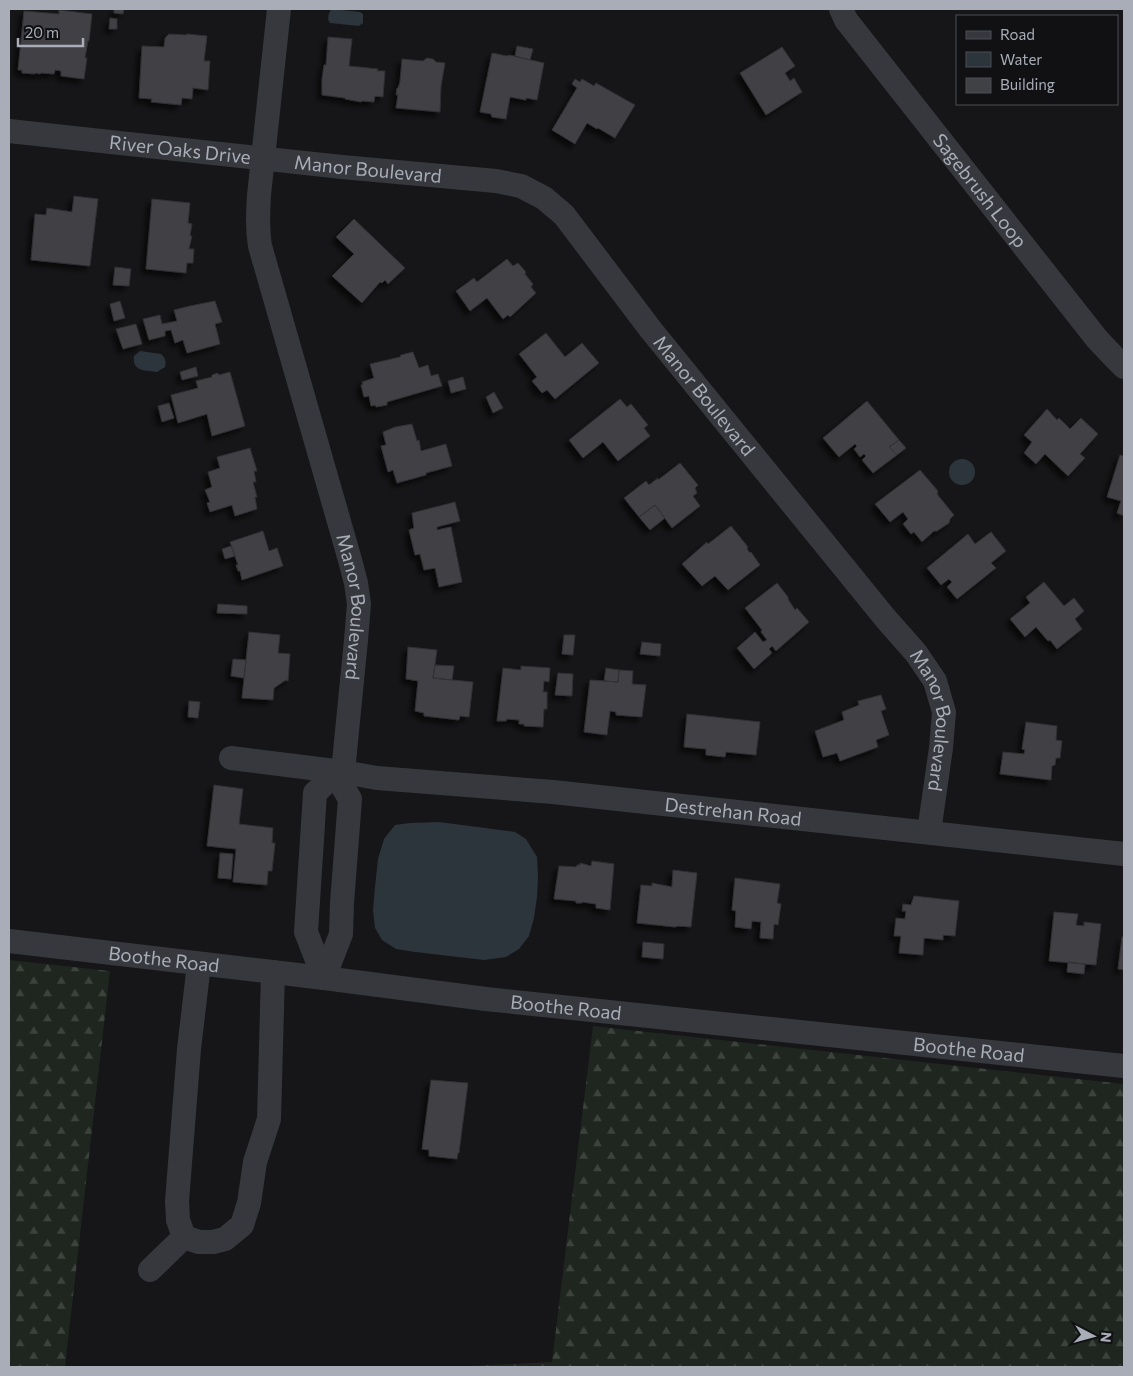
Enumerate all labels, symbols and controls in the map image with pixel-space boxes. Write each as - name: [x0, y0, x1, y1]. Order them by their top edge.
- scale bar: [18, 15, 82, 47]
- legend: [956, 15, 1118, 105]
- text: 20 m: [25, 23, 59, 41]
- text: Road: [1000, 25, 1035, 43]
- text: Water: [1000, 50, 1042, 68]
- text: Building: [1000, 75, 1055, 93]
- street label: Sagebrush Loop: [929, 129, 1032, 252]
- street label: River Oaks Drive: [108, 130, 252, 168]
- street label: Manor Boulevard: [293, 150, 443, 187]
- street label: Manor Boulevard: [649, 331, 760, 460]
- street label: Manor Boulevard: [332, 531, 371, 681]
- street label: Manor Boulevard: [906, 644, 957, 793]
- street label: Destrehan Road: [663, 792, 803, 830]
- street label: Boothe Road: [107, 941, 221, 977]
- street label: Boothe Road: [509, 990, 623, 1024]
- street label: Boothe Road: [912, 1032, 1026, 1066]
- north arrow: [1068, 1311, 1118, 1361]
- text: N: [1097, 1331, 1115, 1344]

